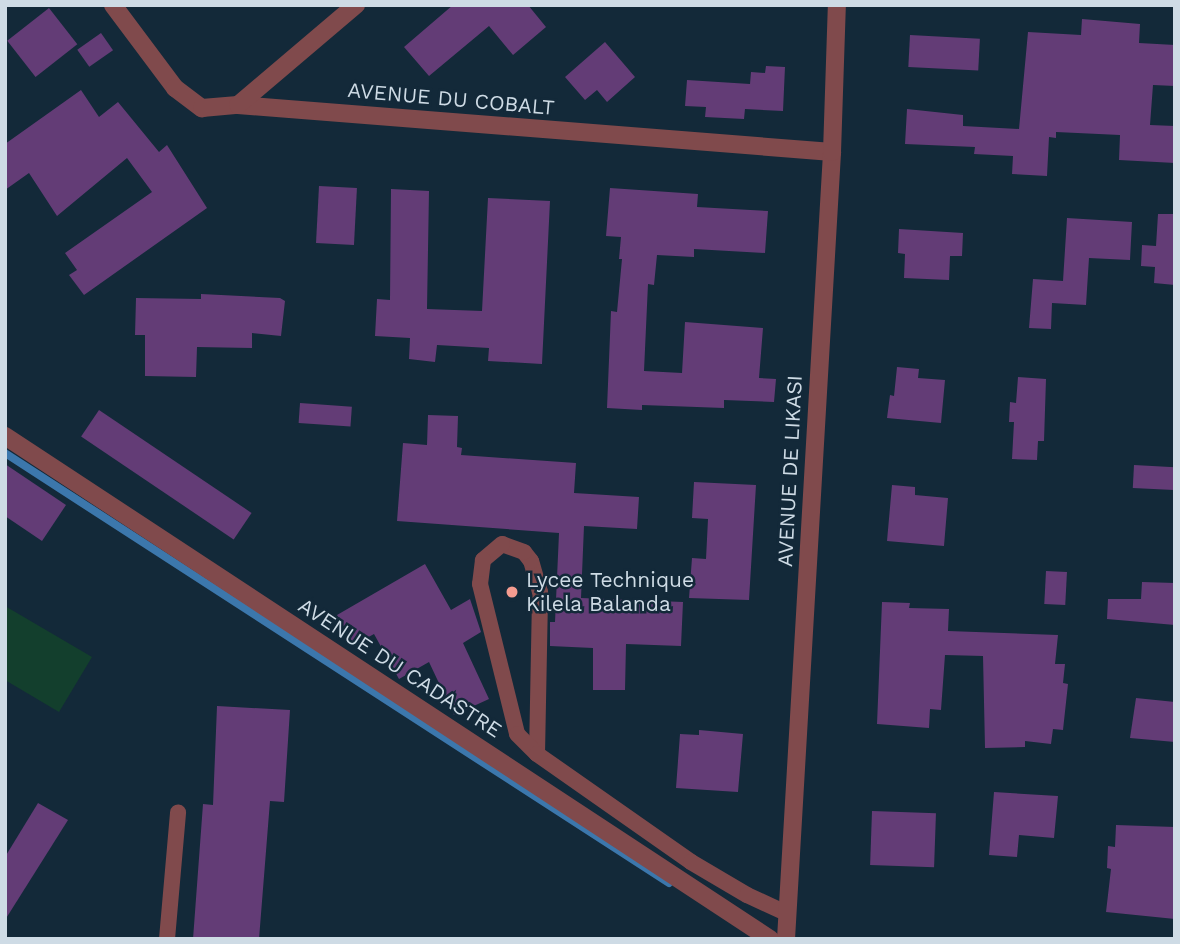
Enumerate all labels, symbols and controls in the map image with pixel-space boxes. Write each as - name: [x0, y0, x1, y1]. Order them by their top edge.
- street label: AVENUE DU COBALT: [346, 77, 556, 121]
- street label: AVENUE DE LIKASI: [772, 374, 808, 568]
- place label: Lycee Technique Kilela Balanda: [526, 567, 695, 617]
- marker: Lycee Technique Kilela Balanda: [504, 584, 520, 600]
- street label: AVENUE DU CADASTRE: [294, 593, 506, 743]

